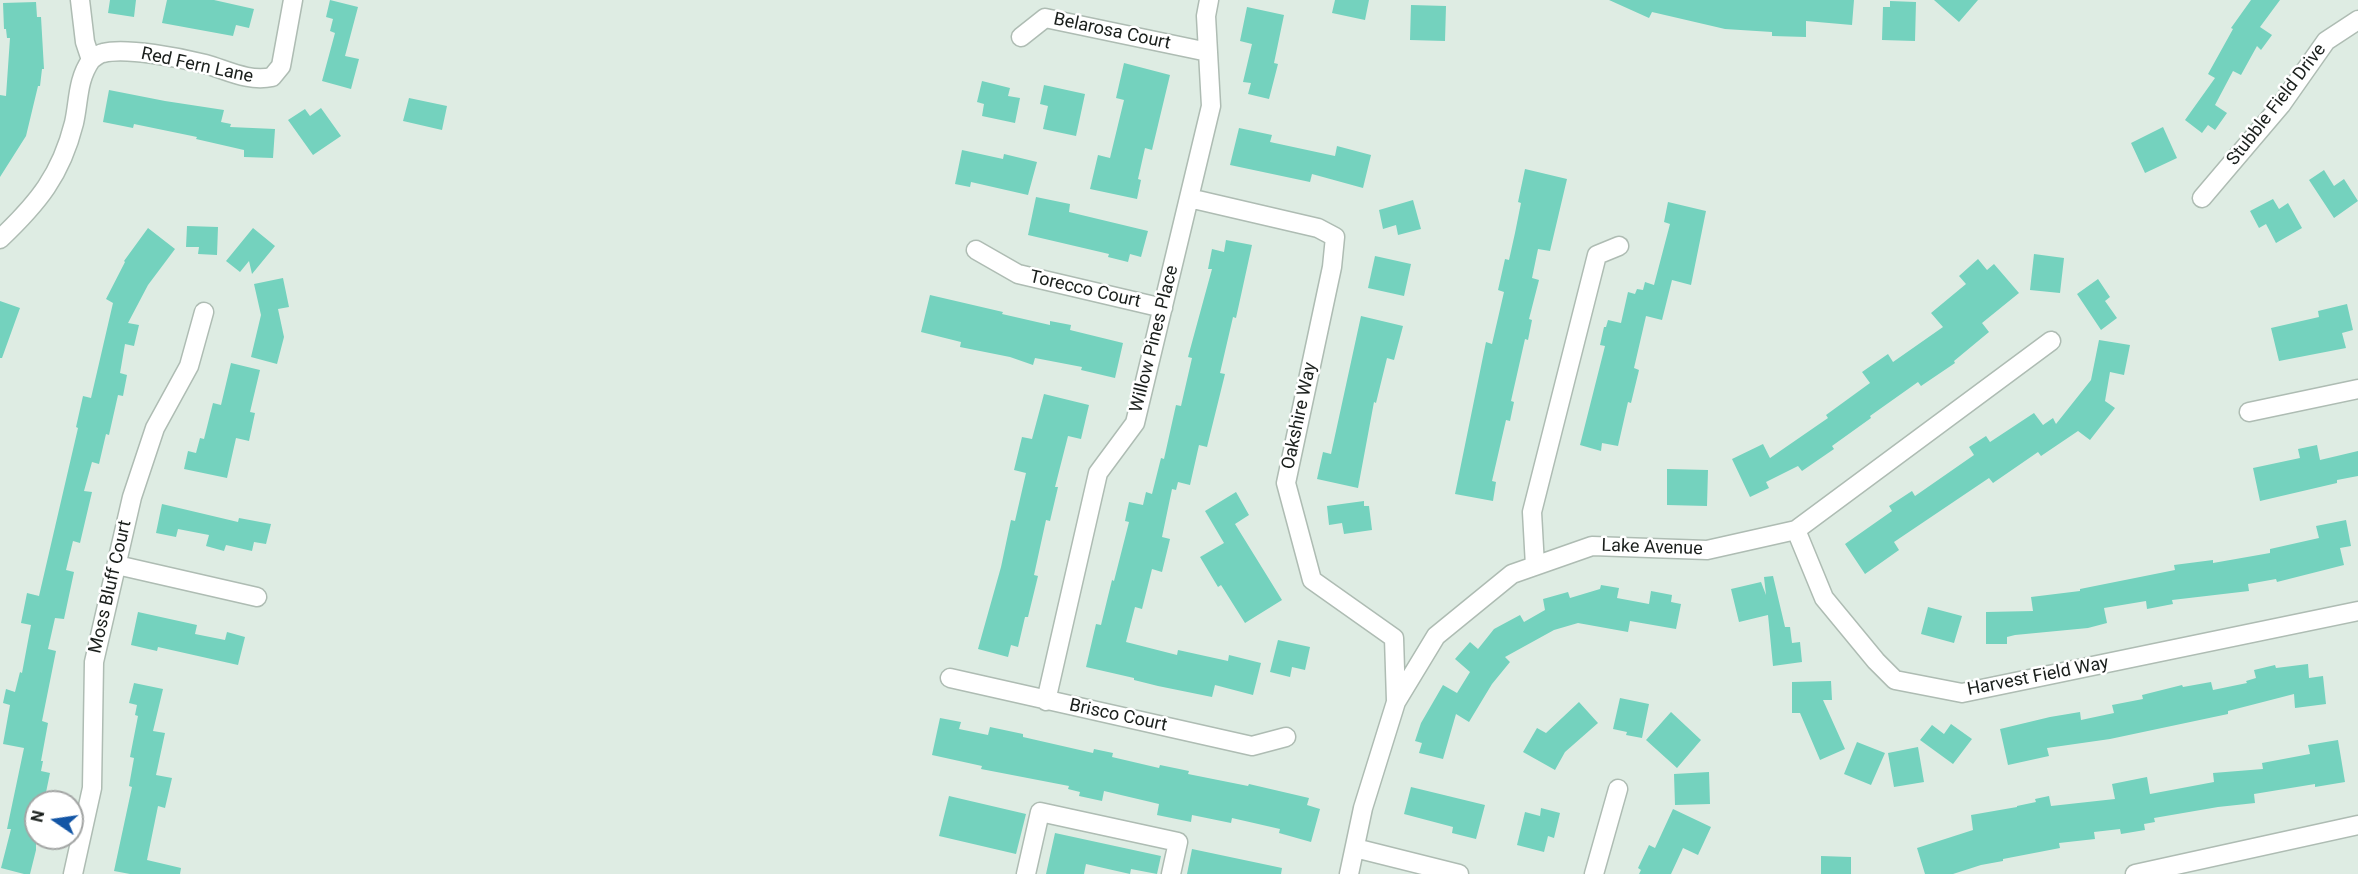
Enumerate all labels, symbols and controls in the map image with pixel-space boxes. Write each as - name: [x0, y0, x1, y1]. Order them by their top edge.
- street label: Belarosa Court: [1052, 9, 1172, 55]
- street label: Stubble Field Drive: [2223, 40, 2331, 170]
- street label: Red Fern Lane: [139, 44, 255, 88]
- street label: Willow Pines Place: [1126, 263, 1184, 415]
- street label: Torecco Court: [1027, 267, 1143, 313]
- street label: Oakshire Way: [1278, 361, 1322, 471]
- street label: Moss Bluff Court: [85, 518, 137, 656]
- street label: Lake Avenue: [1601, 535, 1703, 561]
- street label: Harvest Field Way: [1966, 653, 2110, 701]
- street label: Brisco Court: [1067, 695, 1169, 737]
- north arrow: [24, 790, 84, 850]
- text: N: [27, 809, 48, 824]

